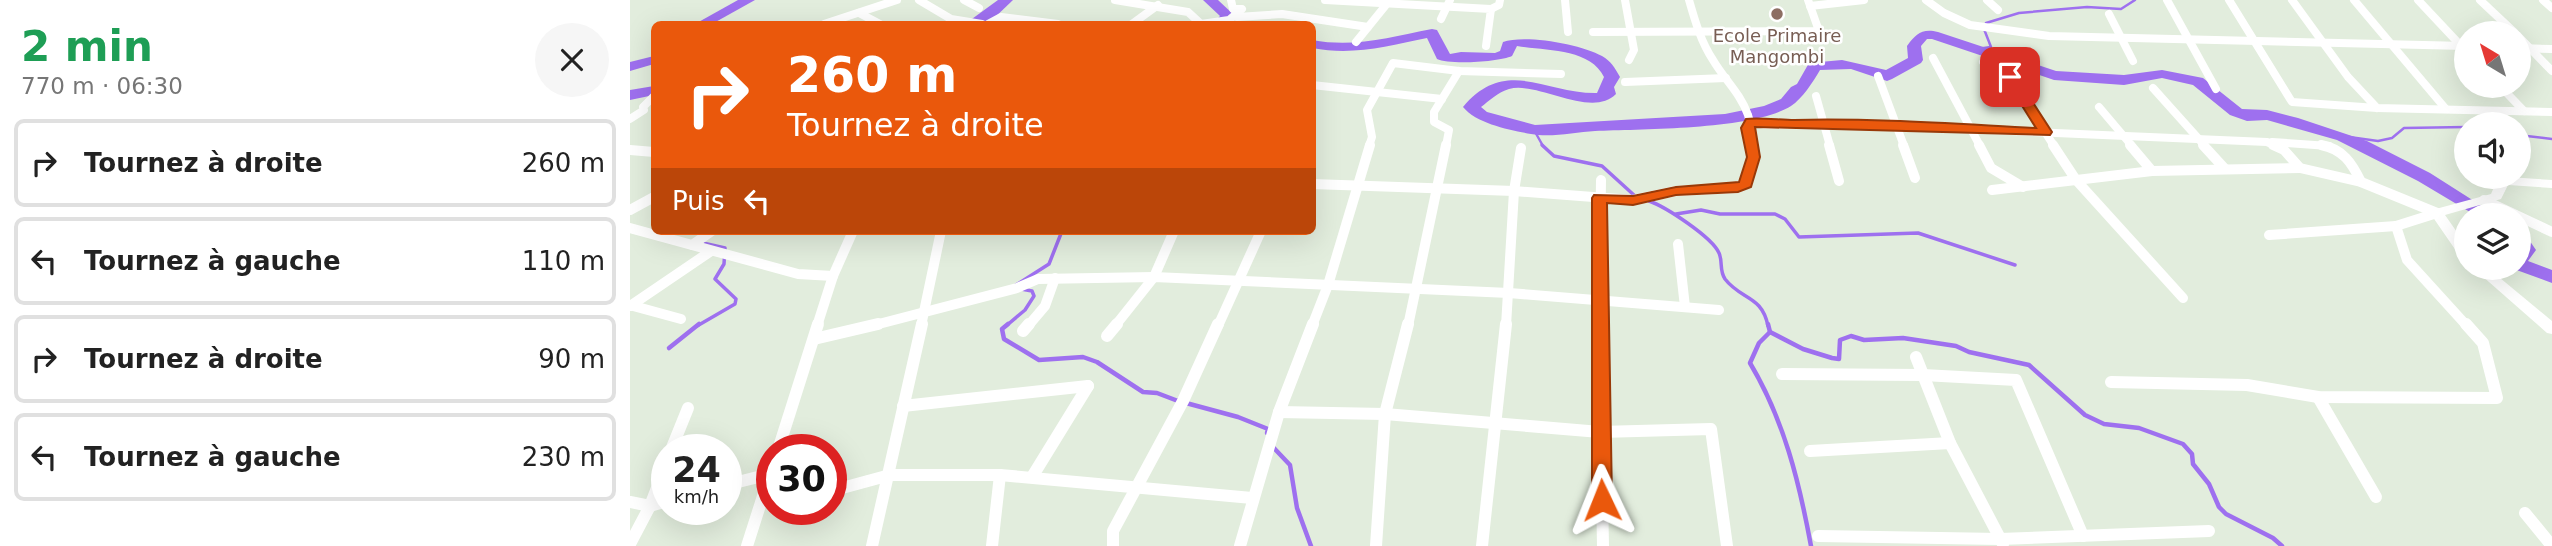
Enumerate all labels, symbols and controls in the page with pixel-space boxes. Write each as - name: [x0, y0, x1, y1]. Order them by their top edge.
- marker: Ecole Primaire Mangombi: [1769, 6, 1785, 22]
- north arrow: [2454, 21, 2530, 98]
- map controls: [2454, 21, 2531, 280]
- text: 2 min: [21, 22, 153, 71]
- button: close: [535, 23, 609, 97]
- place label: Ecole Primaire Mangombi: [1713, 25, 1841, 67]
- text: 260 m: [787, 47, 957, 104]
- pin: [1980, 47, 2040, 107]
- icon: right: [672, 49, 763, 140]
- icon: arrive: [1991, 58, 2029, 96]
- text: 770 m · 06:30: [21, 73, 183, 99]
- text: Tournez à droite: [787, 106, 1044, 144]
- button: sound: [2454, 112, 2531, 189]
- icon: right: [25, 144, 63, 182]
- text: Tournez à droite: [84, 148, 323, 178]
- text: 260 m: [522, 148, 605, 178]
- icon: left: [738, 182, 776, 220]
- text: Puis: [672, 186, 724, 216]
- button: layers: [2454, 203, 2531, 280]
- icon: left: [25, 242, 63, 280]
- text: Tournez à gauche: [84, 246, 341, 276]
- text: 110 m: [522, 246, 605, 276]
- icon: right: [25, 340, 63, 378]
- text: Tournez à droite: [84, 344, 323, 374]
- text: 90 m: [538, 344, 605, 374]
- speed limit sign: 30: [756, 434, 847, 525]
- icon: left: [25, 438, 63, 476]
- text: Tournez à gauche: [84, 442, 341, 472]
- text: 230 m: [522, 442, 605, 472]
- text: 24: [672, 450, 721, 490]
- position arrow: [1565, 463, 1639, 537]
- text: km/h: [674, 486, 719, 507]

